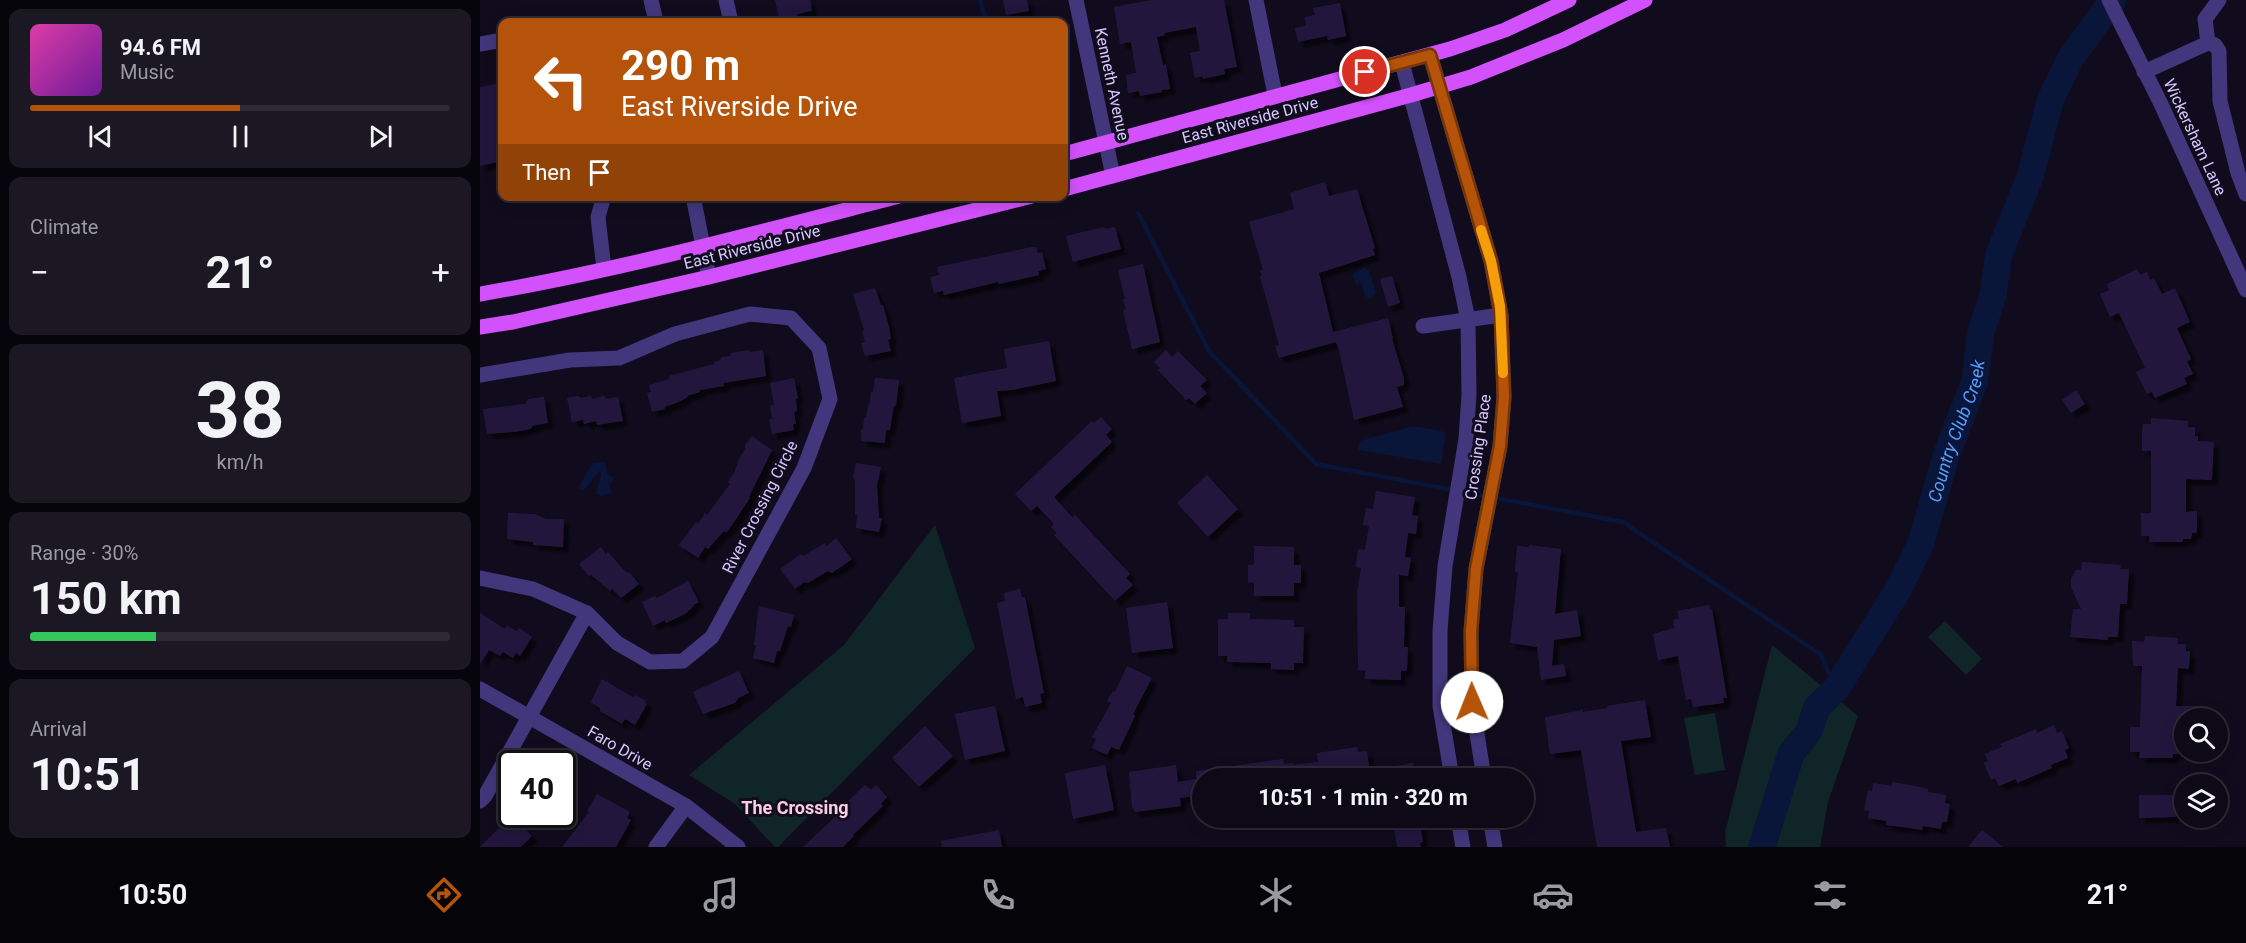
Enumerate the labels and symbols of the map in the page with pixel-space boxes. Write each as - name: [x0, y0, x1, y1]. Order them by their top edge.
- street label: Kenneth Avenue: [1091, 26, 1133, 142]
- pin: [1339, 46, 1390, 97]
- street label: Wickersham Lane: [2160, 76, 2230, 198]
- street label: East Riverside Drive: [1180, 93, 1320, 147]
- street label: East Riverside Drive: [682, 221, 822, 273]
- water label: Country Club Creek: [1923, 357, 1988, 504]
- street label: Crossing Place: [1461, 393, 1495, 501]
- street label: River Crossing Circle: [718, 437, 802, 577]
- position arrow: [1440, 670, 1504, 734]
- street label: Faro Drive: [584, 722, 656, 774]
- speed limit sign: 40: [498, 750, 576, 828]
- district label: The Crossing: [741, 797, 849, 818]

